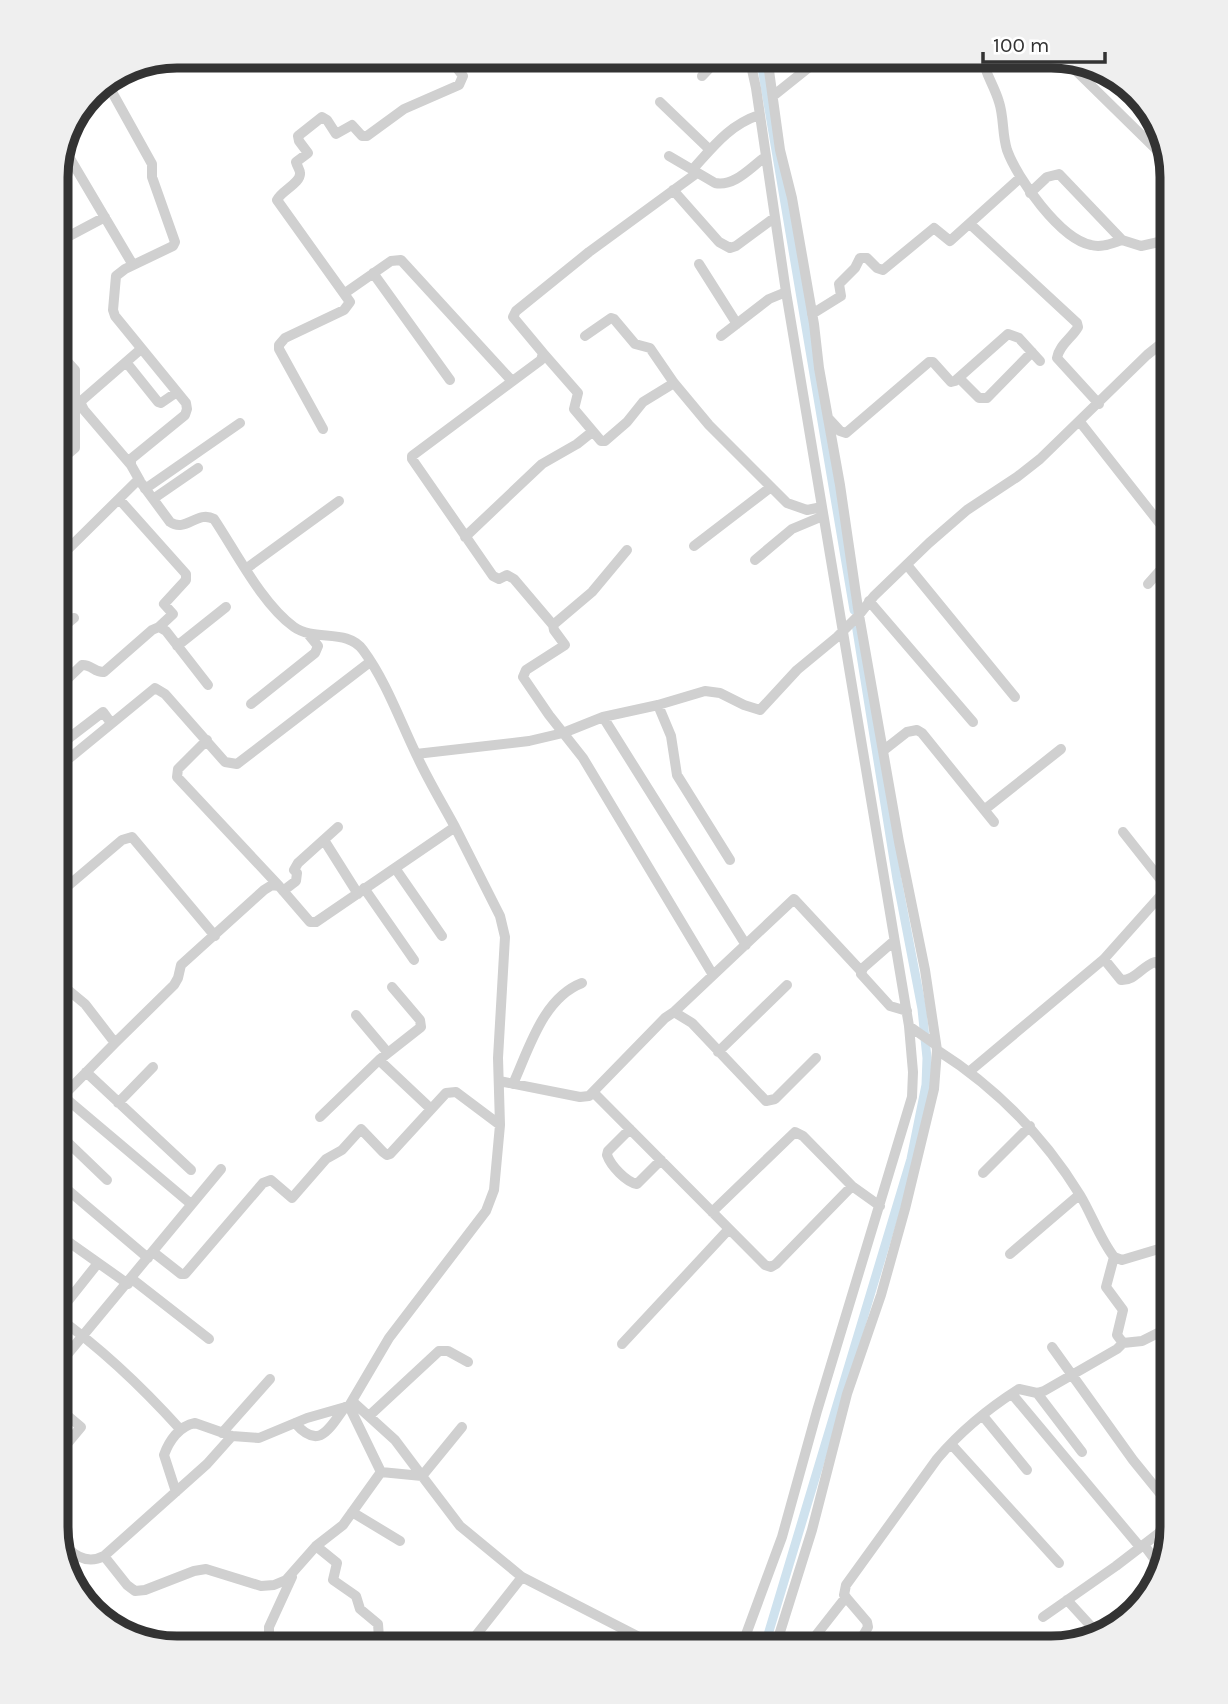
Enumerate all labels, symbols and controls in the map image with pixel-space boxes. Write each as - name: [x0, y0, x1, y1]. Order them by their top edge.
- scale bar: [983, 21, 1106, 65]
- text: 100 m: [993, 33, 1050, 57]

